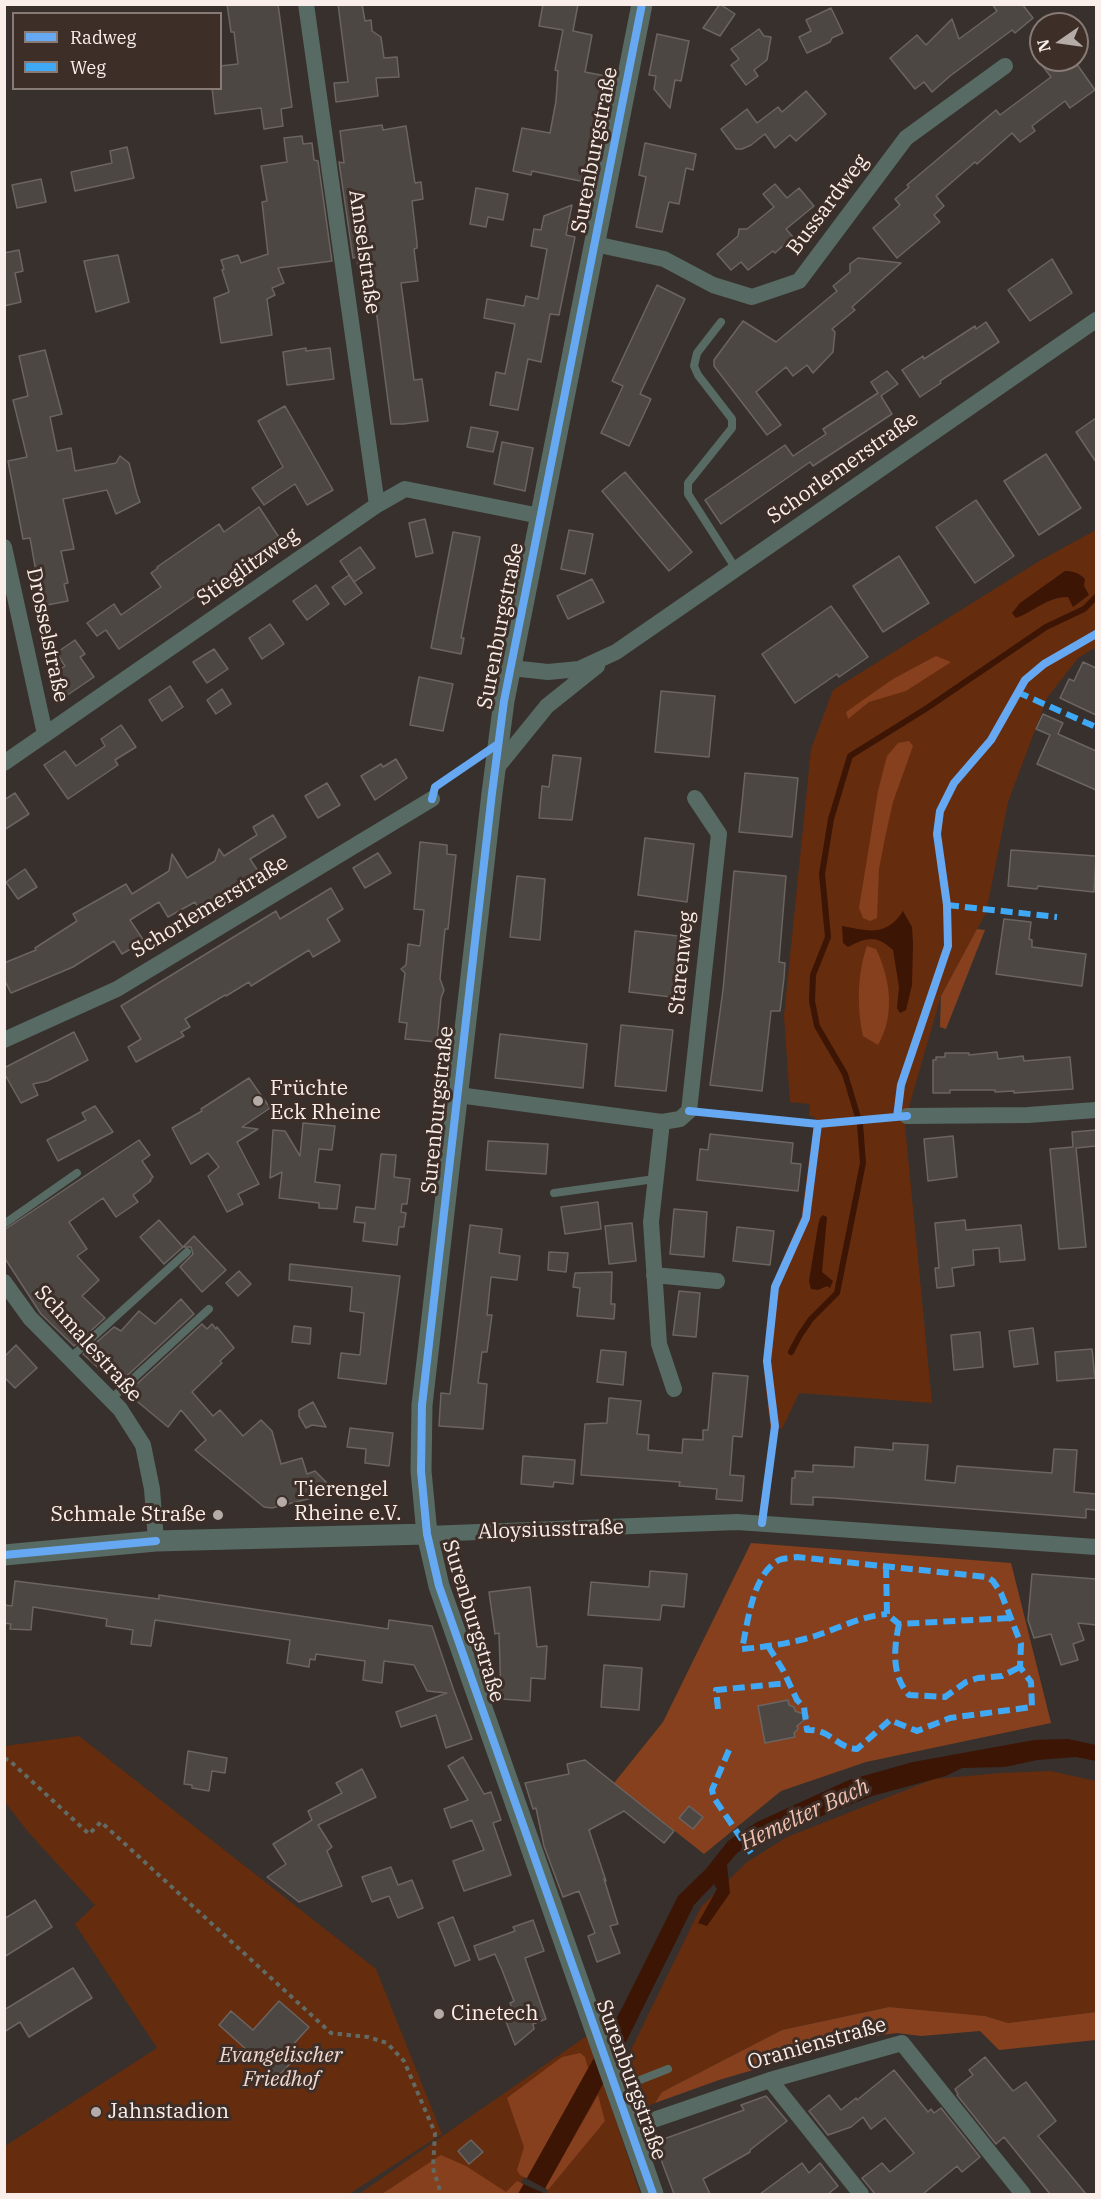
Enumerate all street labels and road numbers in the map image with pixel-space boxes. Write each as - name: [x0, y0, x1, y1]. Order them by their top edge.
- street label: Surenburgstraße: [567, 65, 623, 235]
- street label: Bussardweg: [782, 150, 874, 260]
- street label: Amselstraße: [343, 188, 385, 316]
- street label: Schorlemerstraße: [763, 406, 923, 530]
- street label: Stieglitzweg: [192, 523, 304, 611]
- street label: Surenburgstraße: [473, 541, 529, 711]
- street label: Drosselstraße: [20, 565, 74, 705]
- street label: Schorlemerstraße: [127, 850, 293, 964]
- street label: Starenweg: [664, 910, 700, 1016]
- street label: Surenburgstraße: [417, 1025, 459, 1195]
- street label: Schmalestraße: [29, 1280, 147, 1408]
- street label: Aloysiusstraße: [477, 1515, 625, 1545]
- street label: Surenburgstraße: [436, 1537, 510, 1705]
- street label: Surenburgstraße: [590, 1996, 672, 2164]
- street label: Oranienstraße: [745, 2012, 889, 2076]

